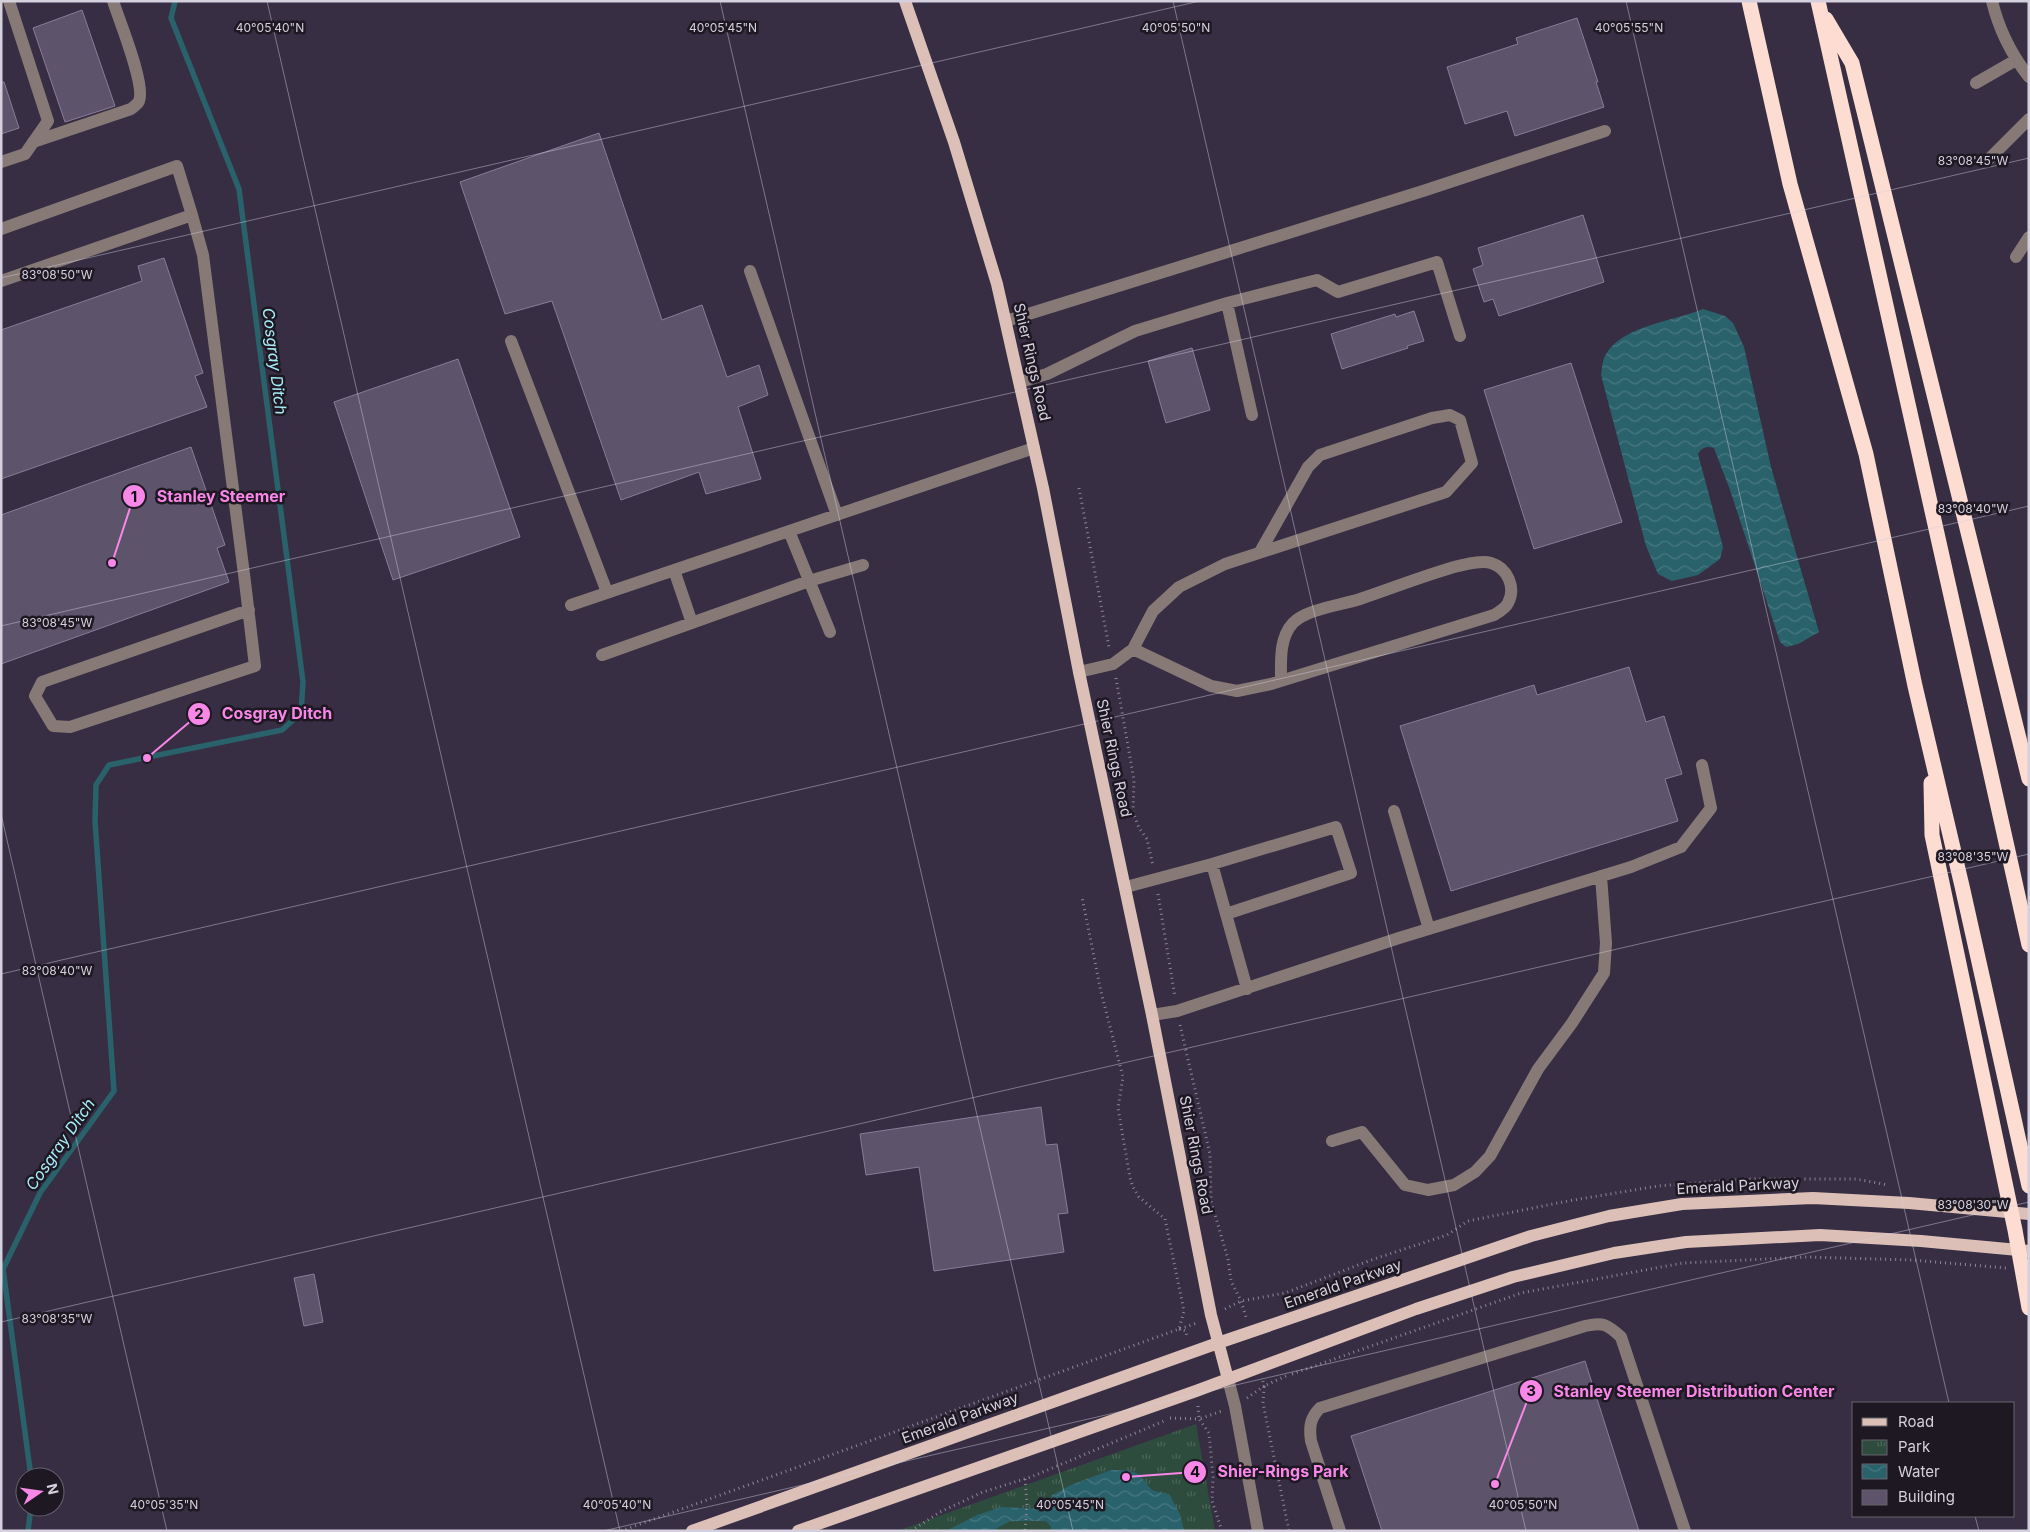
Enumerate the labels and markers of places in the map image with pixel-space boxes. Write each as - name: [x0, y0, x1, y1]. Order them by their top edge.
- callout: Stanley Steemer: [122, 481, 295, 512]
- callout: Cosgray Ditch: [187, 698, 342, 729]
- callout: Stanley Steemer Distribution Center: [1519, 1375, 1845, 1406]
- callout: Shier-Rings Park: [1183, 1456, 1359, 1487]

